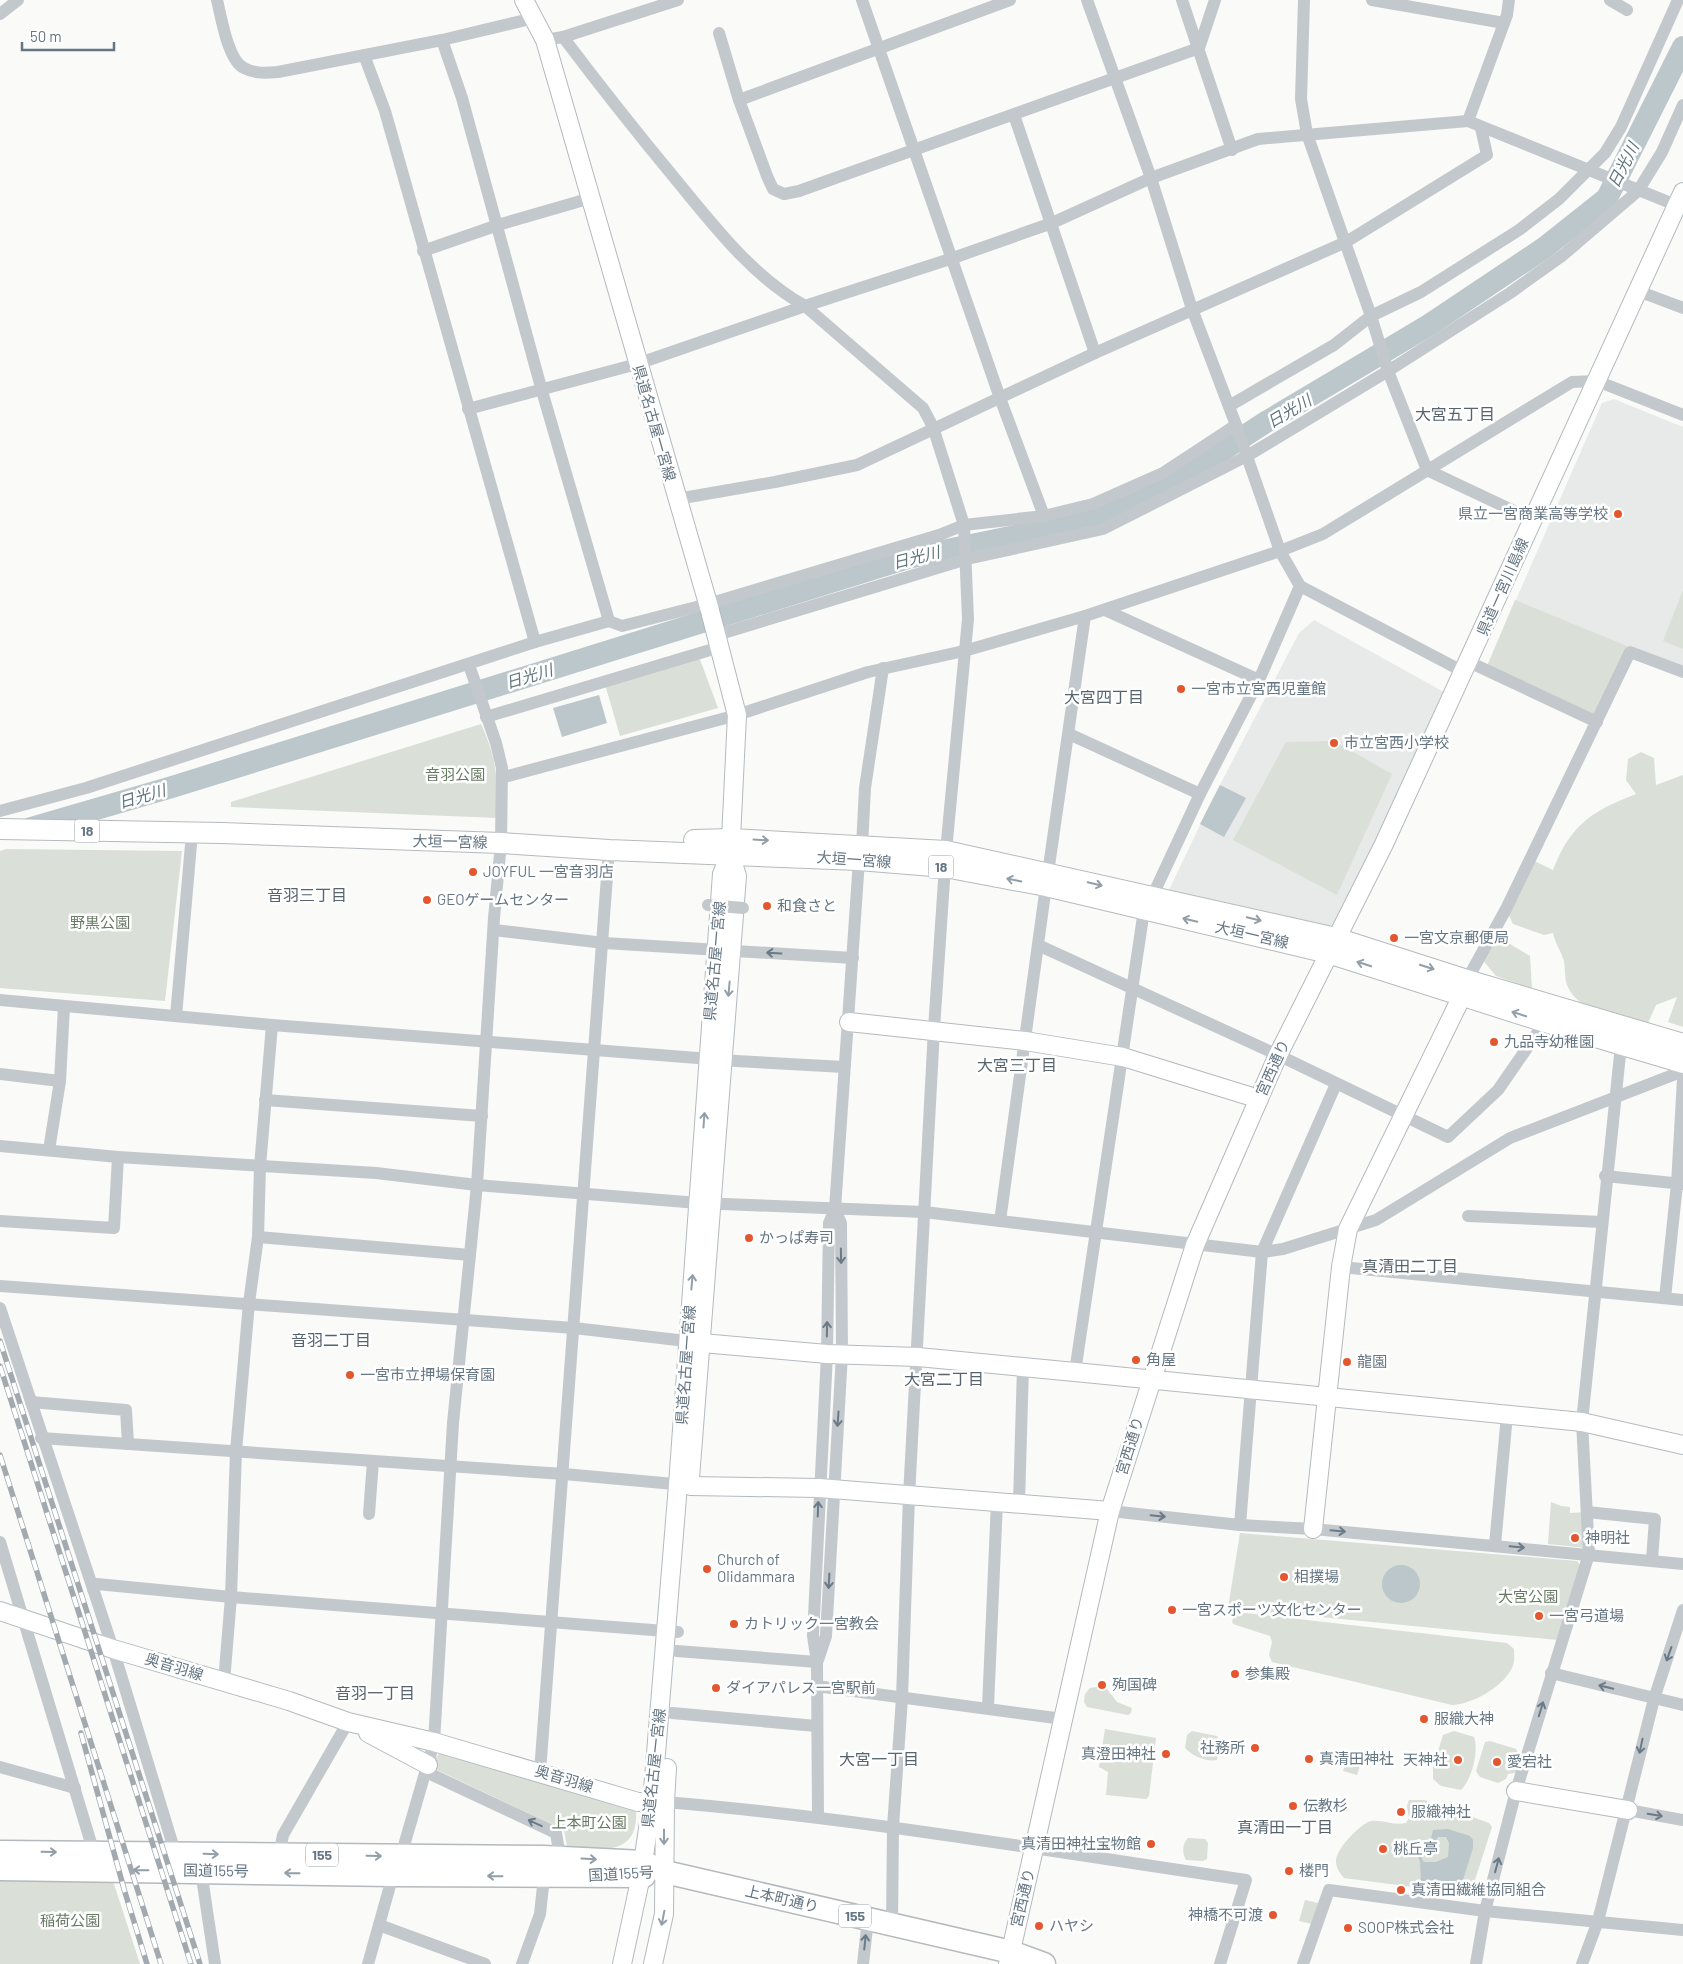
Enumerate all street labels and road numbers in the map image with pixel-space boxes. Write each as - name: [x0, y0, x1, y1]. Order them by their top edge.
- street label: 県道名古屋一宮線: [630, 363, 680, 483]
- street label: 県道一宮川島線: [1473, 535, 1532, 638]
- road number: 18: [74, 819, 100, 842]
- street label: 大垣一宮線: [412, 831, 488, 851]
- street label: 大垣一宮線: [816, 847, 892, 871]
- road number: 18: [928, 856, 954, 879]
- street label: 県道名古屋一宮線: [700, 900, 728, 1021]
- street label: 大垣一宮線: [1214, 917, 1291, 951]
- street label: 宮西通り: [1252, 1037, 1293, 1099]
- street label: 県道名古屋一宮線: [672, 1304, 698, 1425]
- street label: 宮西通り: [1112, 1414, 1146, 1477]
- street label: 奥音羽線: [143, 1649, 206, 1683]
- street label: 県道名古屋一宮線: [638, 1707, 668, 1829]
- street label: 奥音羽線: [533, 1761, 596, 1795]
- road number: 155: [306, 1844, 338, 1866]
- street label: 国道155号: [183, 1860, 249, 1880]
- street label: 国道155号: [588, 1862, 654, 1884]
- street label: 宮西通り: [1007, 1867, 1038, 1929]
- street label: 上本町通り: [744, 1881, 821, 1915]
- road number: 155: [839, 1904, 871, 1928]

